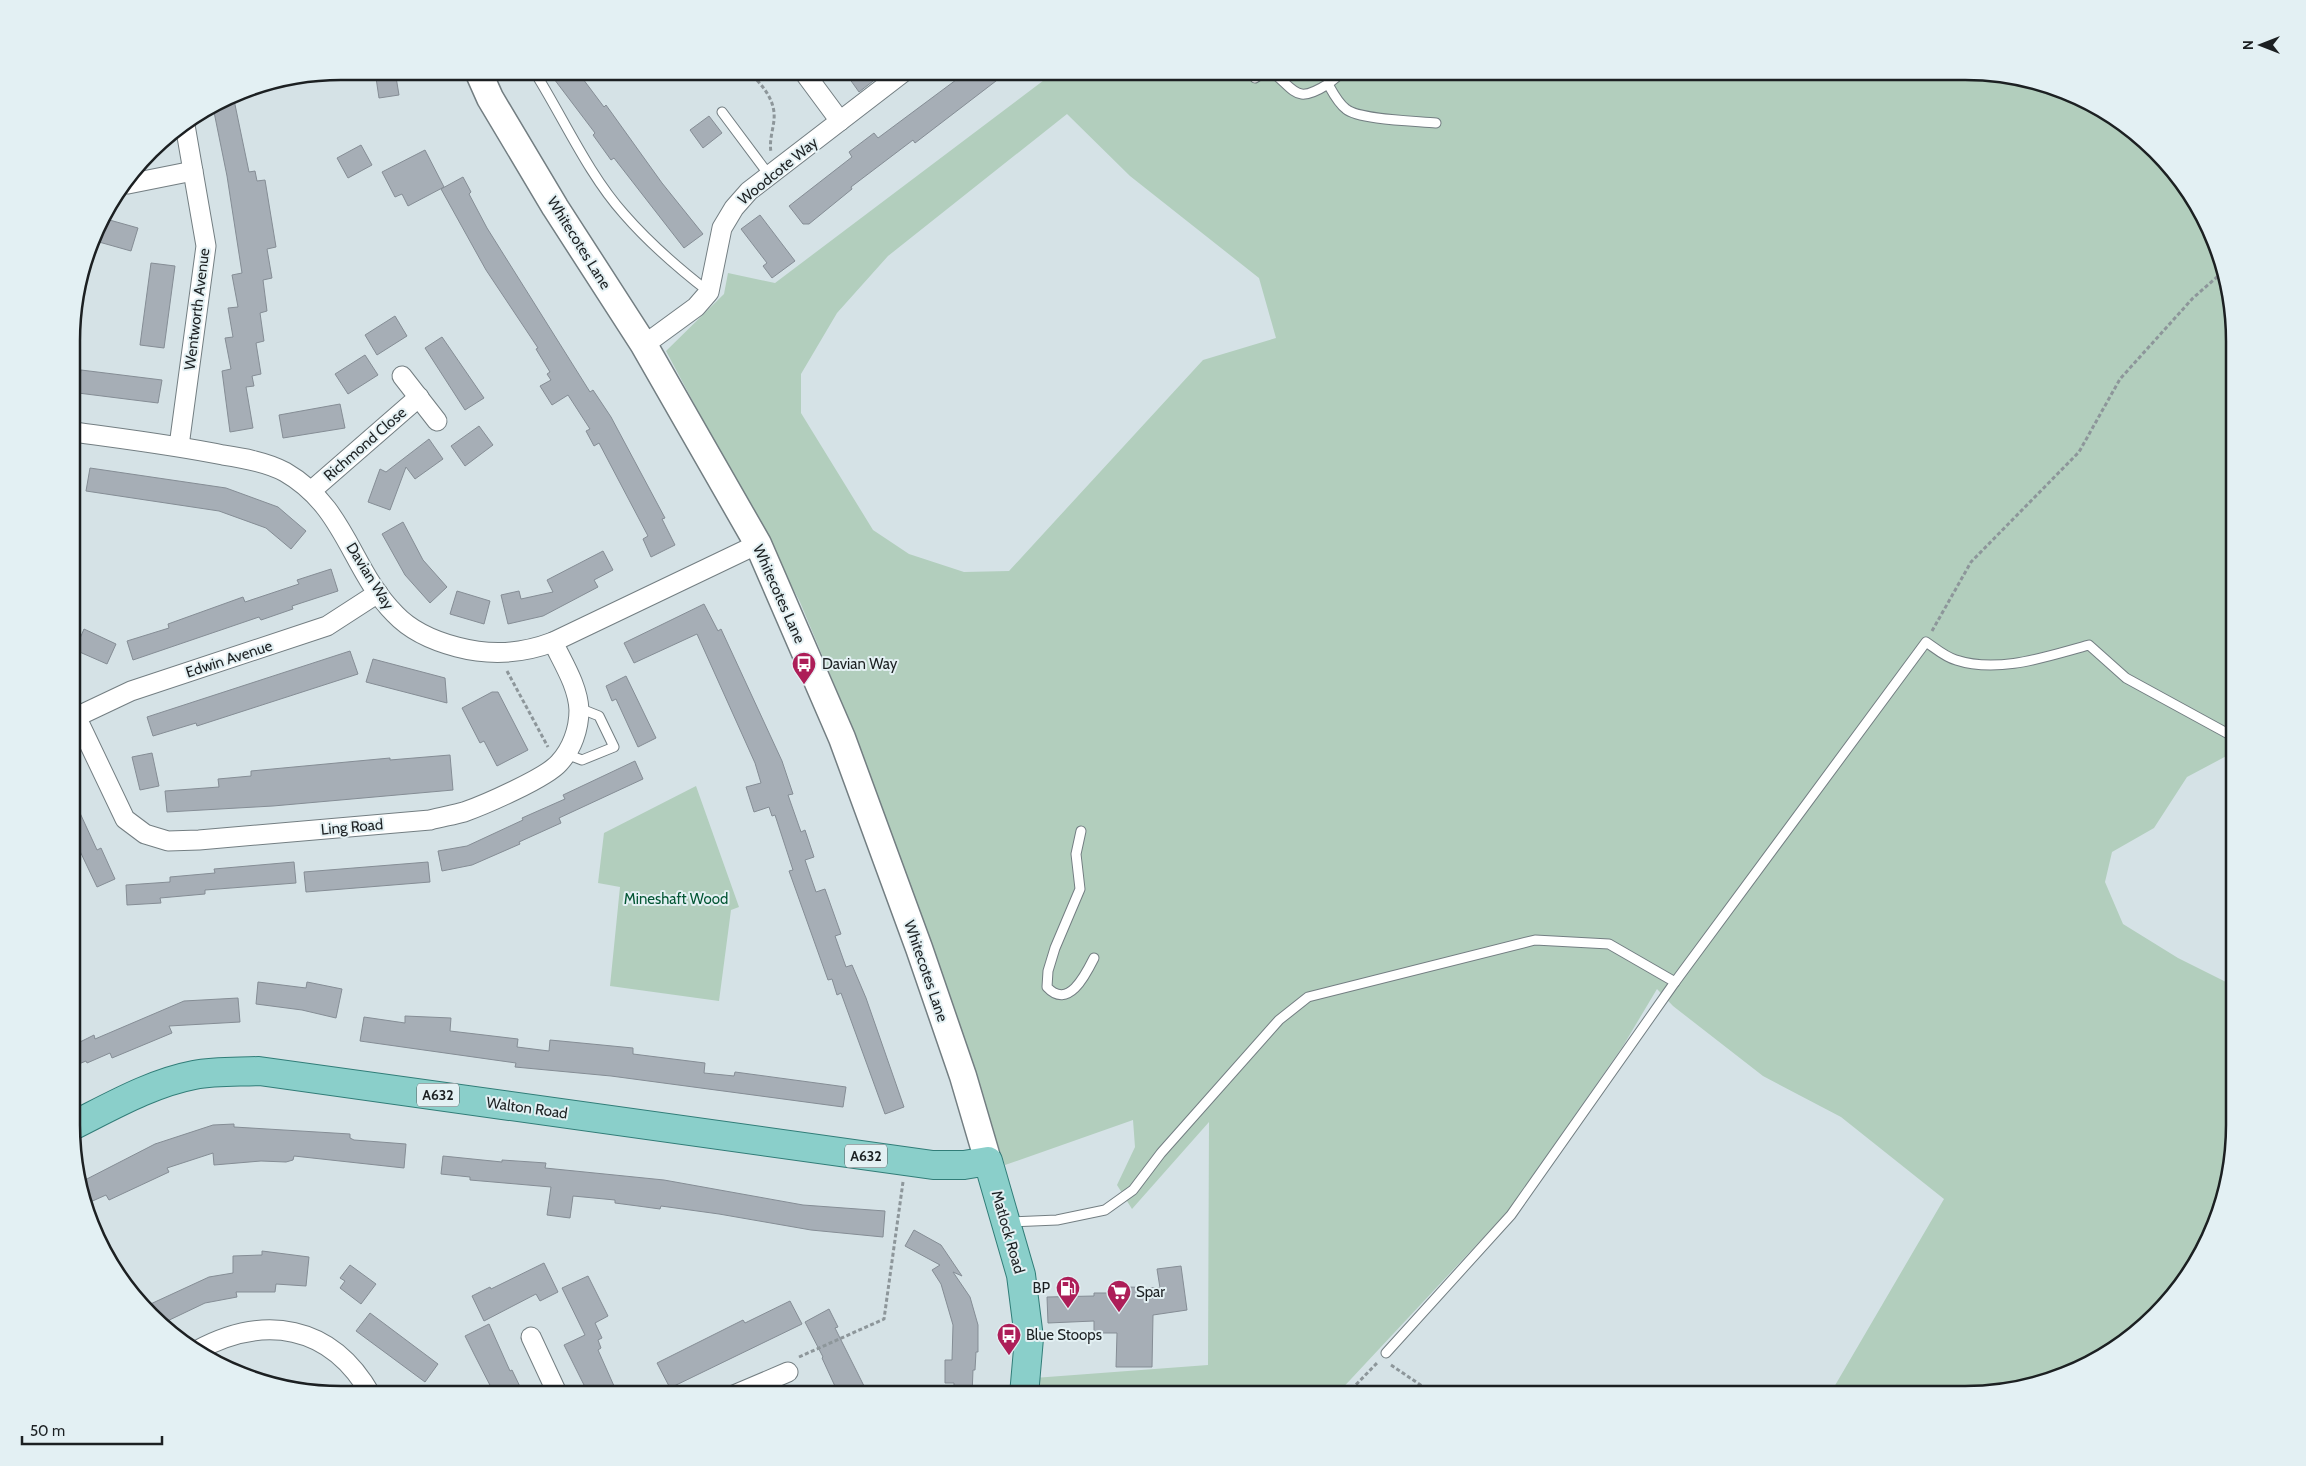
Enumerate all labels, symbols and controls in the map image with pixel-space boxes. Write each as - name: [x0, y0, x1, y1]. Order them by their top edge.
- north arrow: [2236, 20, 2286, 70]
- text: N: [2239, 40, 2257, 50]
- street label: Woodcote Way: [734, 133, 822, 209]
- street label: Whitecotes Lane: [543, 193, 615, 293]
- street label: Wentworth Avenue: [181, 247, 213, 371]
- street label: Richmond Close: [320, 403, 410, 485]
- street label: Davian Way: [342, 539, 398, 613]
- street label: Whitecotes Lane: [749, 542, 809, 646]
- street label: Edwin Avenue: [184, 636, 275, 681]
- bus stop icon: Davian Way: [791, 651, 817, 685]
- place label: Davian Way: [822, 655, 898, 673]
- street label: Ling Road: [320, 815, 384, 839]
- park label: Mineshaft Wood: [624, 890, 728, 908]
- street label: Whitecotes Lane: [900, 918, 952, 1024]
- road number: A632: [417, 1084, 459, 1106]
- street label: Walton Road: [485, 1093, 569, 1123]
- road number: A632: [845, 1144, 887, 1168]
- street label: Matlock Road: [988, 1188, 1028, 1276]
- fuel station icon: BP: [1055, 1275, 1081, 1309]
- place label: BP: [1032, 1279, 1050, 1297]
- supermarket icon: Spar: [1106, 1279, 1132, 1313]
- place label: Spar: [1136, 1283, 1165, 1301]
- bus stop icon: Blue Stoops: [996, 1322, 1022, 1356]
- place label: Blue Stoops: [1026, 1326, 1102, 1344]
- scale bar: [22, 1414, 162, 1446]
- text: 50 m: [30, 1422, 65, 1440]

